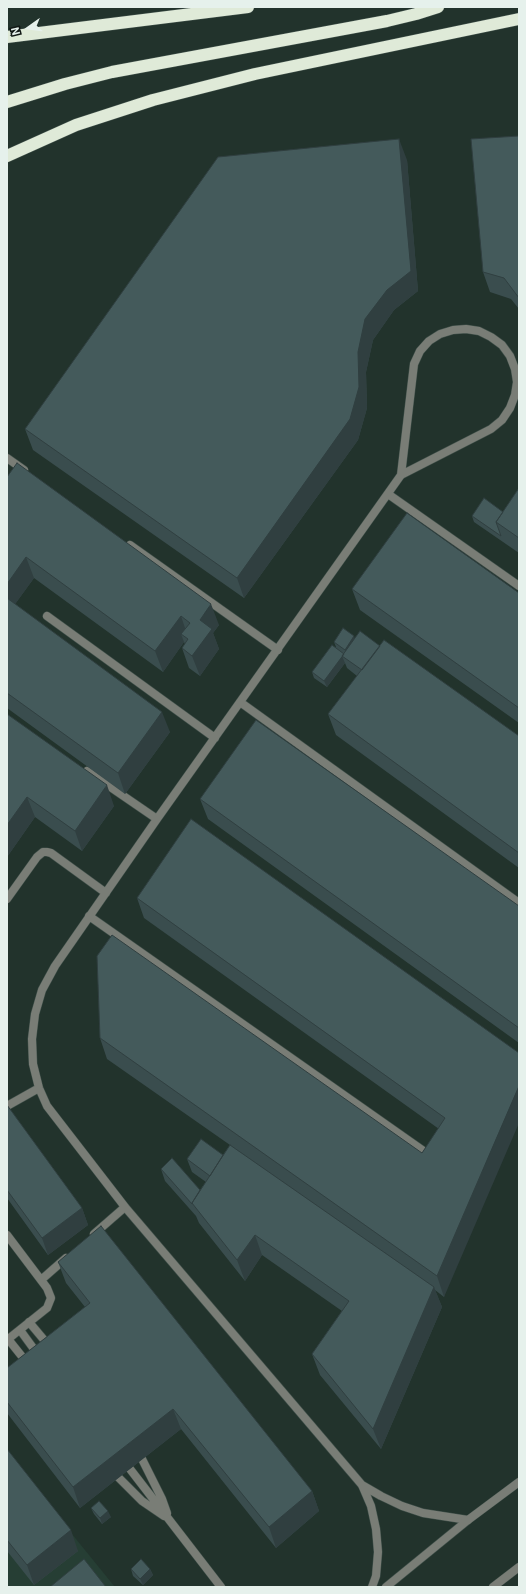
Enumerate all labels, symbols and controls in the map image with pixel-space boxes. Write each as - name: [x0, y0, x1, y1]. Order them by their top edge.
- north arrow: [8, 8, 48, 48]
- text: N: [9, 26, 23, 36]

